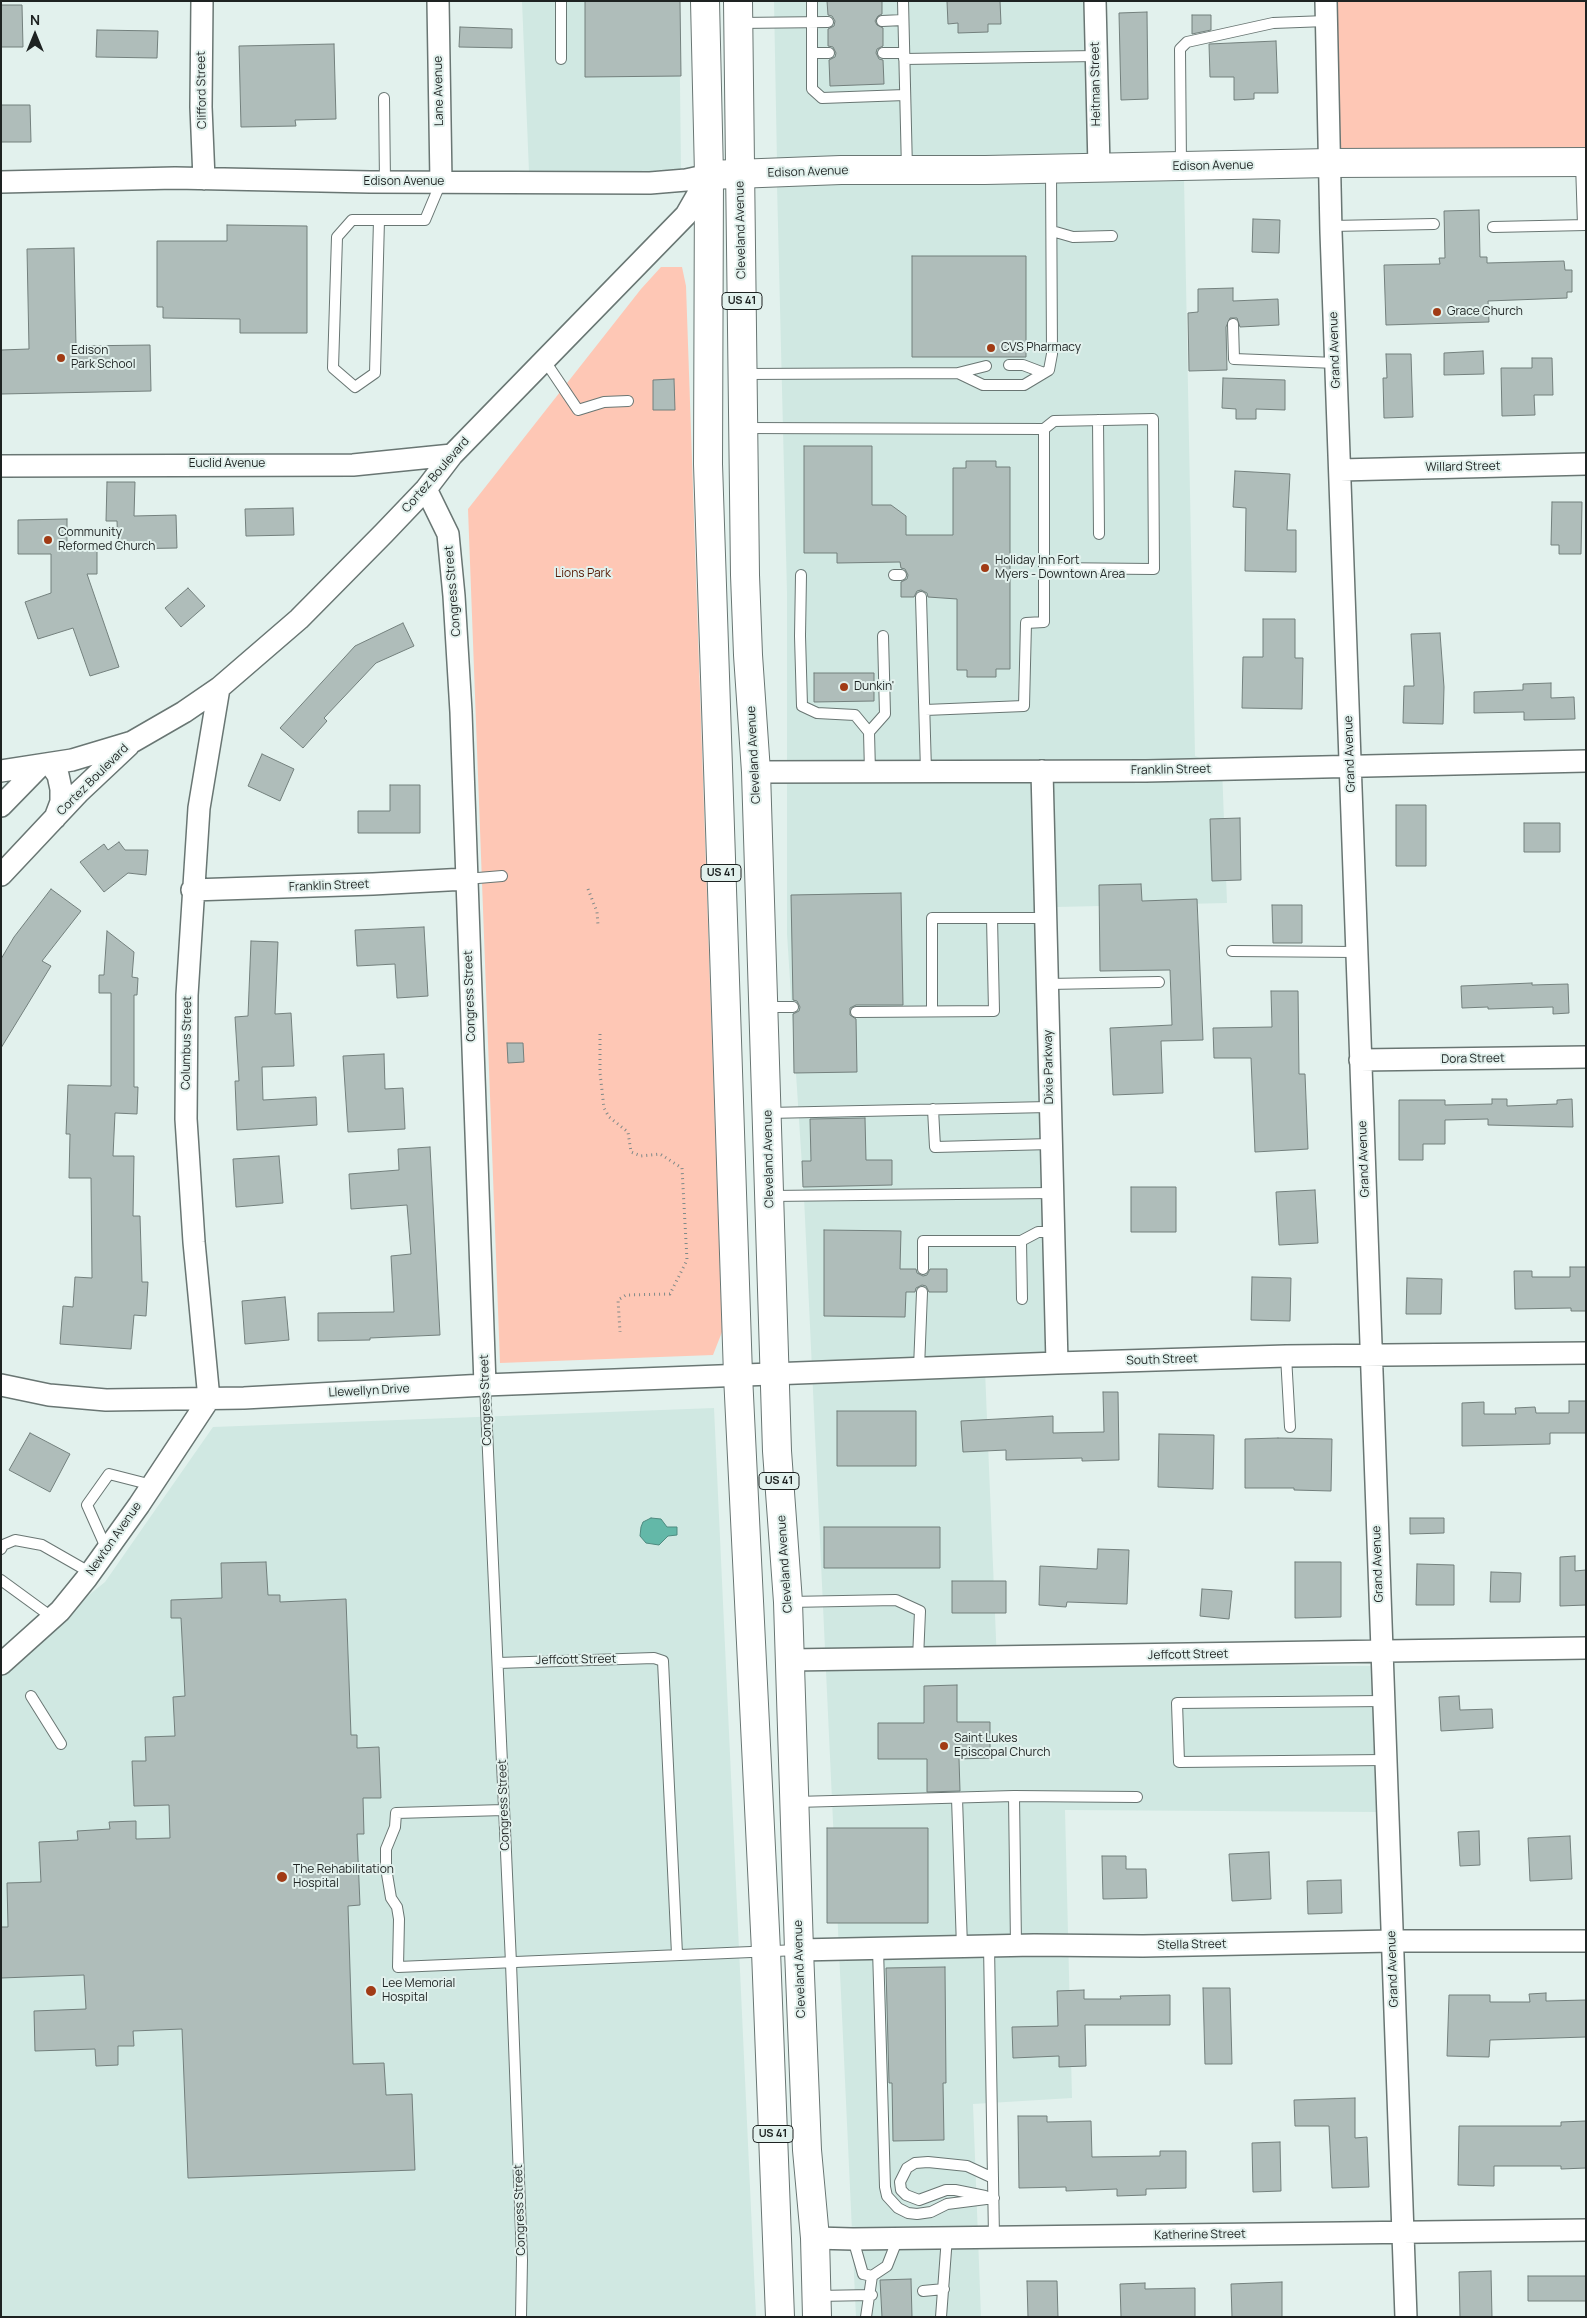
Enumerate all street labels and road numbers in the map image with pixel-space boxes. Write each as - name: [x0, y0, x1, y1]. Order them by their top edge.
- street label: Heitman Street: [1088, 42, 1104, 126]
- street label: Clifford Street: [194, 51, 210, 129]
- street label: Lane Avenue: [431, 56, 447, 126]
- street label: Edison Avenue: [1173, 158, 1253, 174]
- street label: Edison Avenue: [767, 163, 849, 181]
- street label: Edison Avenue: [364, 175, 444, 189]
- street label: Cleveland Avenue: [733, 181, 749, 279]
- road number: US 41: [722, 292, 762, 310]
- street label: Grand Avenue: [1326, 311, 1344, 389]
- street label: Cortez Boulevard: [399, 434, 473, 516]
- street label: Euclid Avenue: [189, 457, 265, 471]
- street label: Willard Street: [1425, 459, 1501, 475]
- street label: Congress Street: [442, 545, 464, 637]
- street label: Cleveland Avenue: [744, 706, 764, 804]
- street label: Grand Avenue: [1341, 715, 1359, 793]
- street label: Cortez Boulevard: [54, 741, 132, 819]
- street label: Franklin Street: [1131, 762, 1211, 778]
- road number: US 41: [701, 864, 741, 881]
- street label: Franklin Street: [289, 877, 369, 895]
- street label: Congress Street: [461, 950, 479, 1042]
- street label: Columbus Street: [179, 996, 195, 1090]
- street label: Dixie Parkway: [1041, 1029, 1057, 1105]
- street label: Dora Street: [1441, 1051, 1505, 1067]
- street label: Cleveland Avenue: [761, 1110, 777, 1208]
- street label: Grand Avenue: [1355, 1120, 1373, 1198]
- street label: South Street: [1126, 1352, 1198, 1368]
- street label: Congress Street: [477, 1354, 495, 1446]
- street label: Llewellyn Drive: [328, 1382, 410, 1400]
- road number: US 41: [759, 1472, 799, 1490]
- street label: Newton Avenue: [83, 1499, 145, 1579]
- street label: Cleveland Avenue: [774, 1515, 796, 1613]
- street label: Grand Avenue: [1369, 1525, 1387, 1603]
- street label: Jeffcott Street: [1148, 1647, 1228, 1663]
- street label: Jeffcott Street: [536, 1652, 616, 1668]
- street label: Congress Street: [495, 1759, 513, 1851]
- street label: Cleveland Avenue: [791, 1920, 809, 2018]
- street label: Grand Avenue: [1384, 1930, 1402, 2008]
- street label: Stella Street: [1157, 1937, 1227, 1953]
- road number: US 41: [753, 2126, 793, 2142]
- street label: Congress Street: [511, 2164, 529, 2256]
- street label: Katherine Street: [1154, 2227, 1246, 2243]

